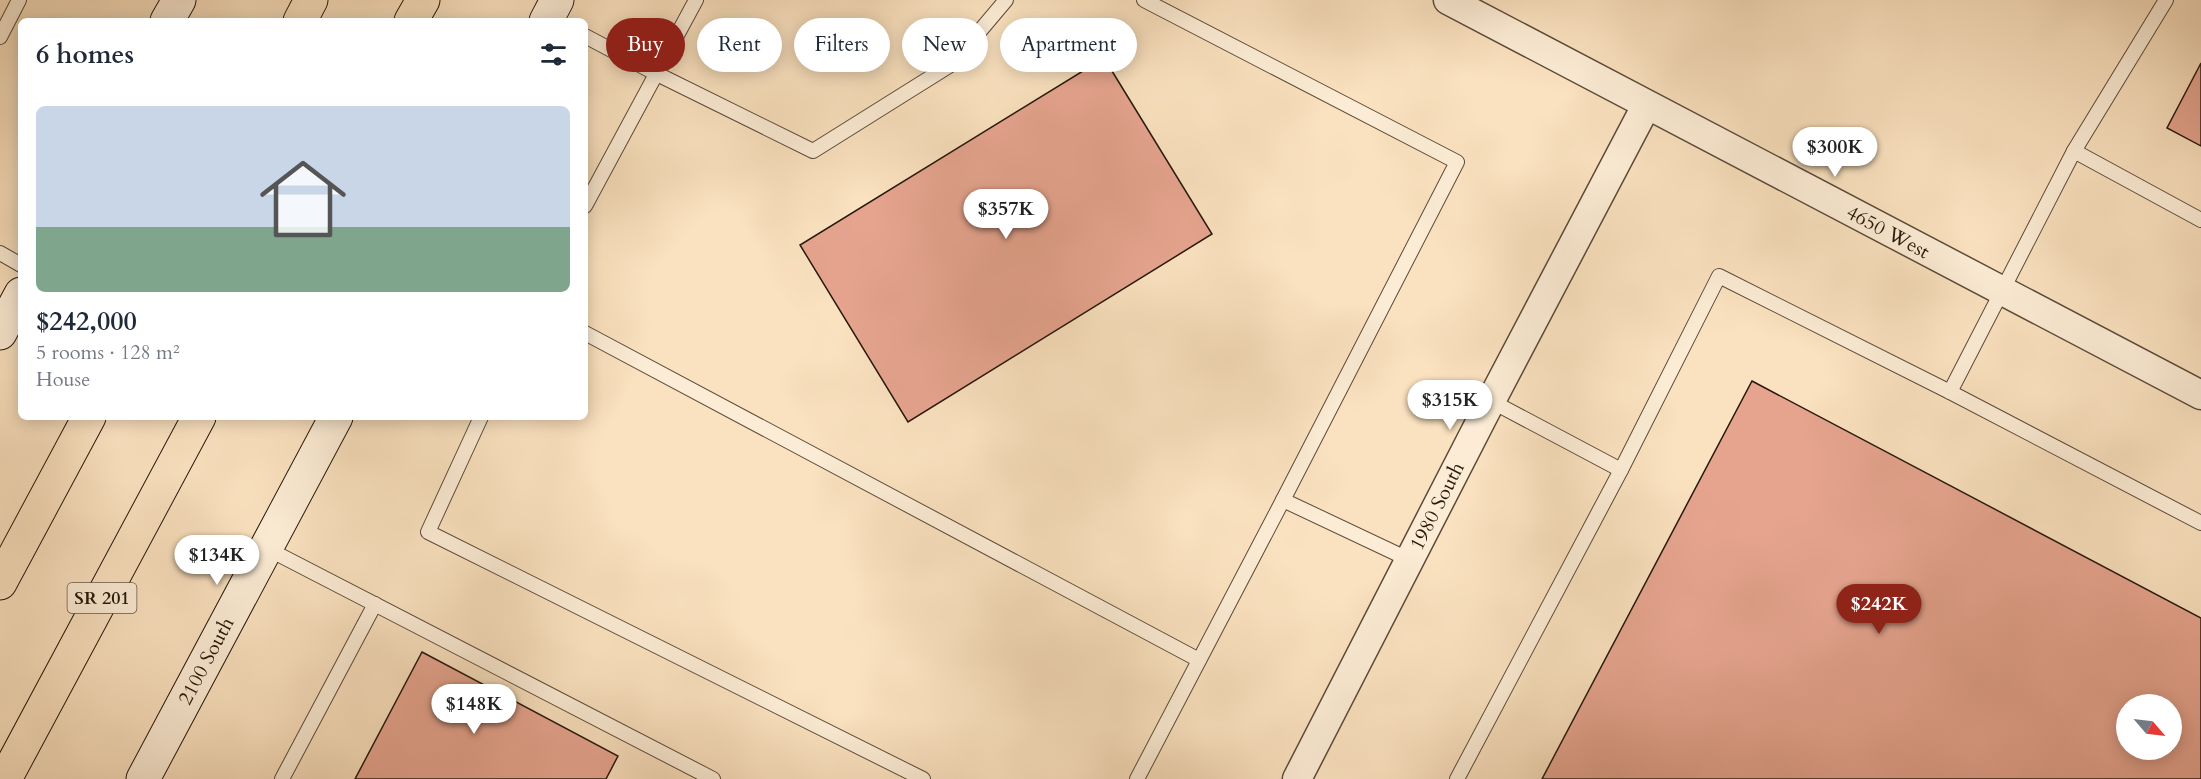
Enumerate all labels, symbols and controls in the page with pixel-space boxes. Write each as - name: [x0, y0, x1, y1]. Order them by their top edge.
- chip: Buy: [606, 18, 685, 72]
- chip: Rent: [697, 18, 782, 72]
- chip: Filters: [794, 18, 890, 72]
- chip: New: [902, 18, 988, 72]
- chip: Apartment: [1000, 18, 1137, 72]
- text: 6 homes: [36, 37, 134, 72]
- icon: filters: [537, 38, 570, 71]
- pin: $300K: [1793, 127, 1877, 178]
- text: $300K: [1806, 133, 1864, 160]
- icon: home: [249, 145, 357, 253]
- pin: $357K: [964, 189, 1048, 240]
- text: $357K: [977, 195, 1035, 222]
- street label: 4650 West: [1842, 199, 1935, 265]
- text: $242,000: [36, 304, 137, 339]
- text: 5 rooms · 128 m²: [36, 339, 180, 366]
- text: House: [36, 366, 90, 393]
- pin: $315K: [1408, 380, 1492, 431]
- text: $315K: [1421, 386, 1479, 413]
- street label: 1980 South: [1403, 457, 1471, 555]
- pin: $134K: [175, 535, 259, 586]
- text: $134K: [188, 541, 246, 568]
- road number: SR 201: [68, 583, 136, 613]
- pin: $242K: [1837, 584, 1921, 635]
- text: $242K: [1850, 590, 1908, 617]
- street label: 2100 South: [172, 613, 240, 709]
- pin: $148K: [432, 684, 516, 735]
- text: $148K: [445, 690, 503, 717]
- north arrow: [2116, 694, 2182, 760]
- map controls: [2116, 694, 2182, 760]

